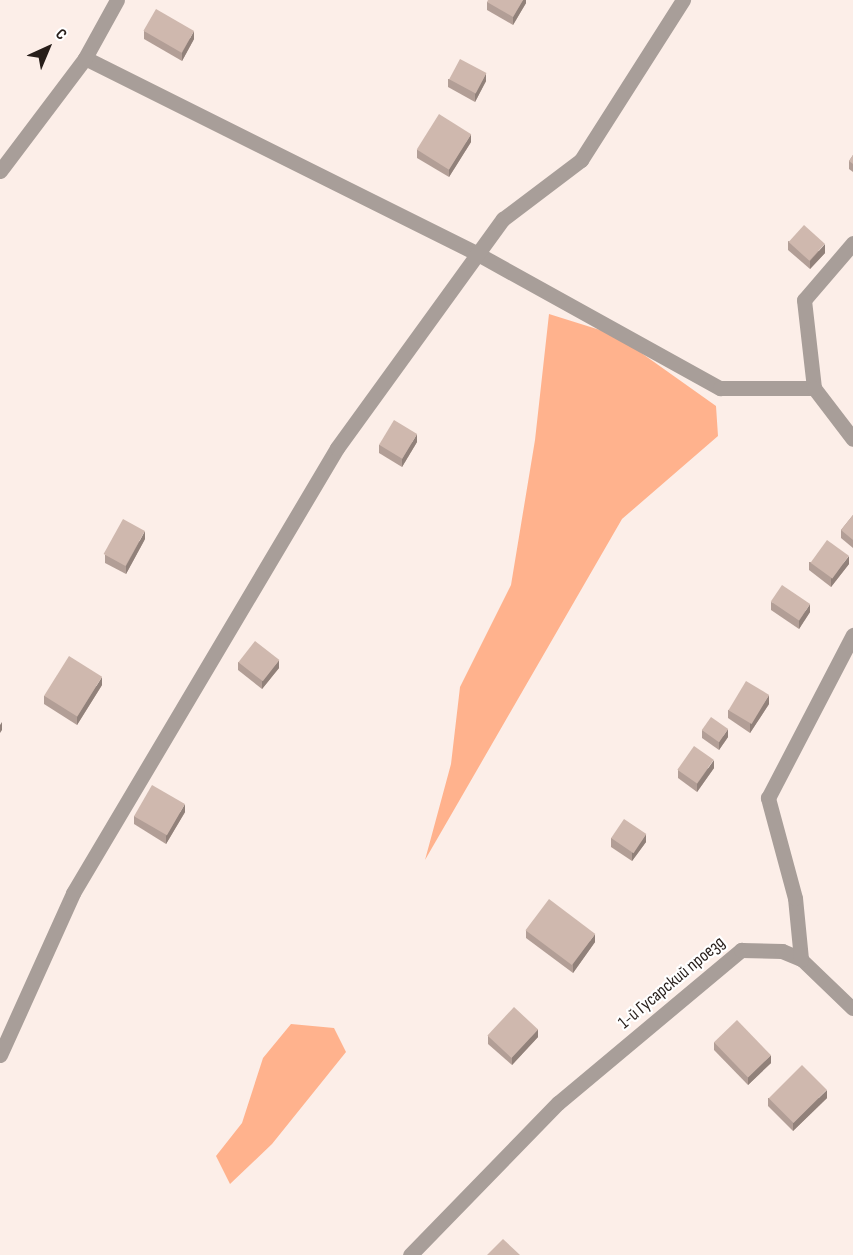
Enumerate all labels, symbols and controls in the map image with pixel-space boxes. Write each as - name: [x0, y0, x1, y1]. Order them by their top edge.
- north arrow: [18, 18, 78, 78]
- text: С: [51, 25, 70, 44]
- street label: 1-й Гусарский проезд: [614, 932, 730, 1034]

